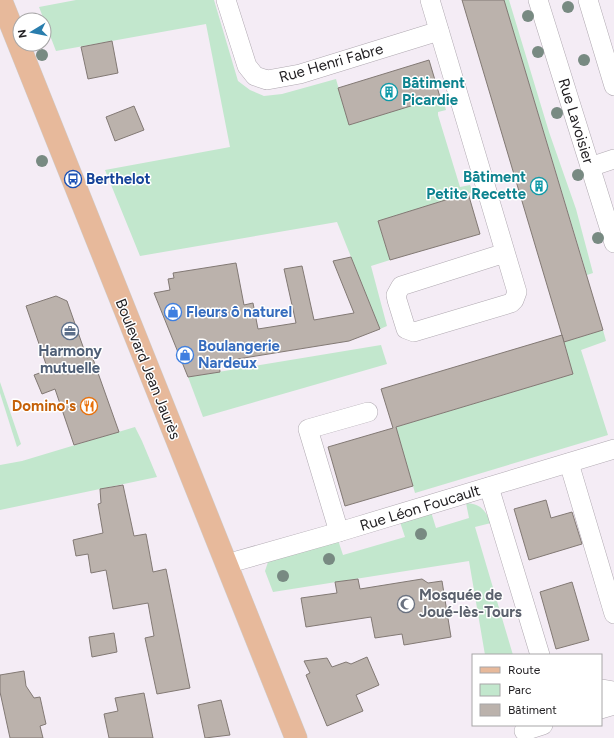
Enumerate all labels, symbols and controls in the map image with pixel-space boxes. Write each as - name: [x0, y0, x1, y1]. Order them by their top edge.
- north arrow: [12, 12, 52, 52]
- text: N: [16, 28, 30, 39]
- street label: Rue Henri Fabre: [277, 40, 385, 86]
- place label: Bâtiment Picardie: [402, 74, 465, 109]
- street label: Rue Lavoisier: [554, 76, 598, 166]
- building icon: Bâtiment Picardie: [379, 82, 399, 102]
- place label: Bâtiment Petite Recette: [426, 168, 527, 203]
- bus stop icon: Berthelot: [63, 169, 83, 189]
- place label: Berthelot: [86, 170, 151, 188]
- building icon: Bâtiment Petite Recette: [529, 176, 549, 196]
- street label: Boulevard Jean Jaurès: [112, 296, 184, 442]
- shop icon: Fleurs ô naturel: [163, 302, 183, 322]
- place label: Fleurs ô naturel: [186, 303, 292, 321]
- office icon: Harmony mutuelle: [60, 321, 80, 341]
- place label: Boulangerie Nardeux: [198, 337, 281, 372]
- place label: Harmony mutuelle: [38, 342, 102, 377]
- shop icon: Boulangerie Nardeux: [175, 345, 195, 365]
- restaurant icon: Domino's: [79, 396, 99, 416]
- place label: Domino's: [12, 397, 76, 415]
- street label: Rue Léon Foucault: [358, 481, 483, 535]
- place label: Mosquée de Joué-lès-Tours: [419, 586, 522, 621]
- mosque icon: Mosquée de Joué-lès-Tours: [396, 594, 416, 614]
- legend: [472, 654, 602, 726]
- text: Route: [508, 663, 541, 677]
- text: Parc: [508, 683, 532, 697]
- text: Bâtiment: [508, 703, 557, 717]

